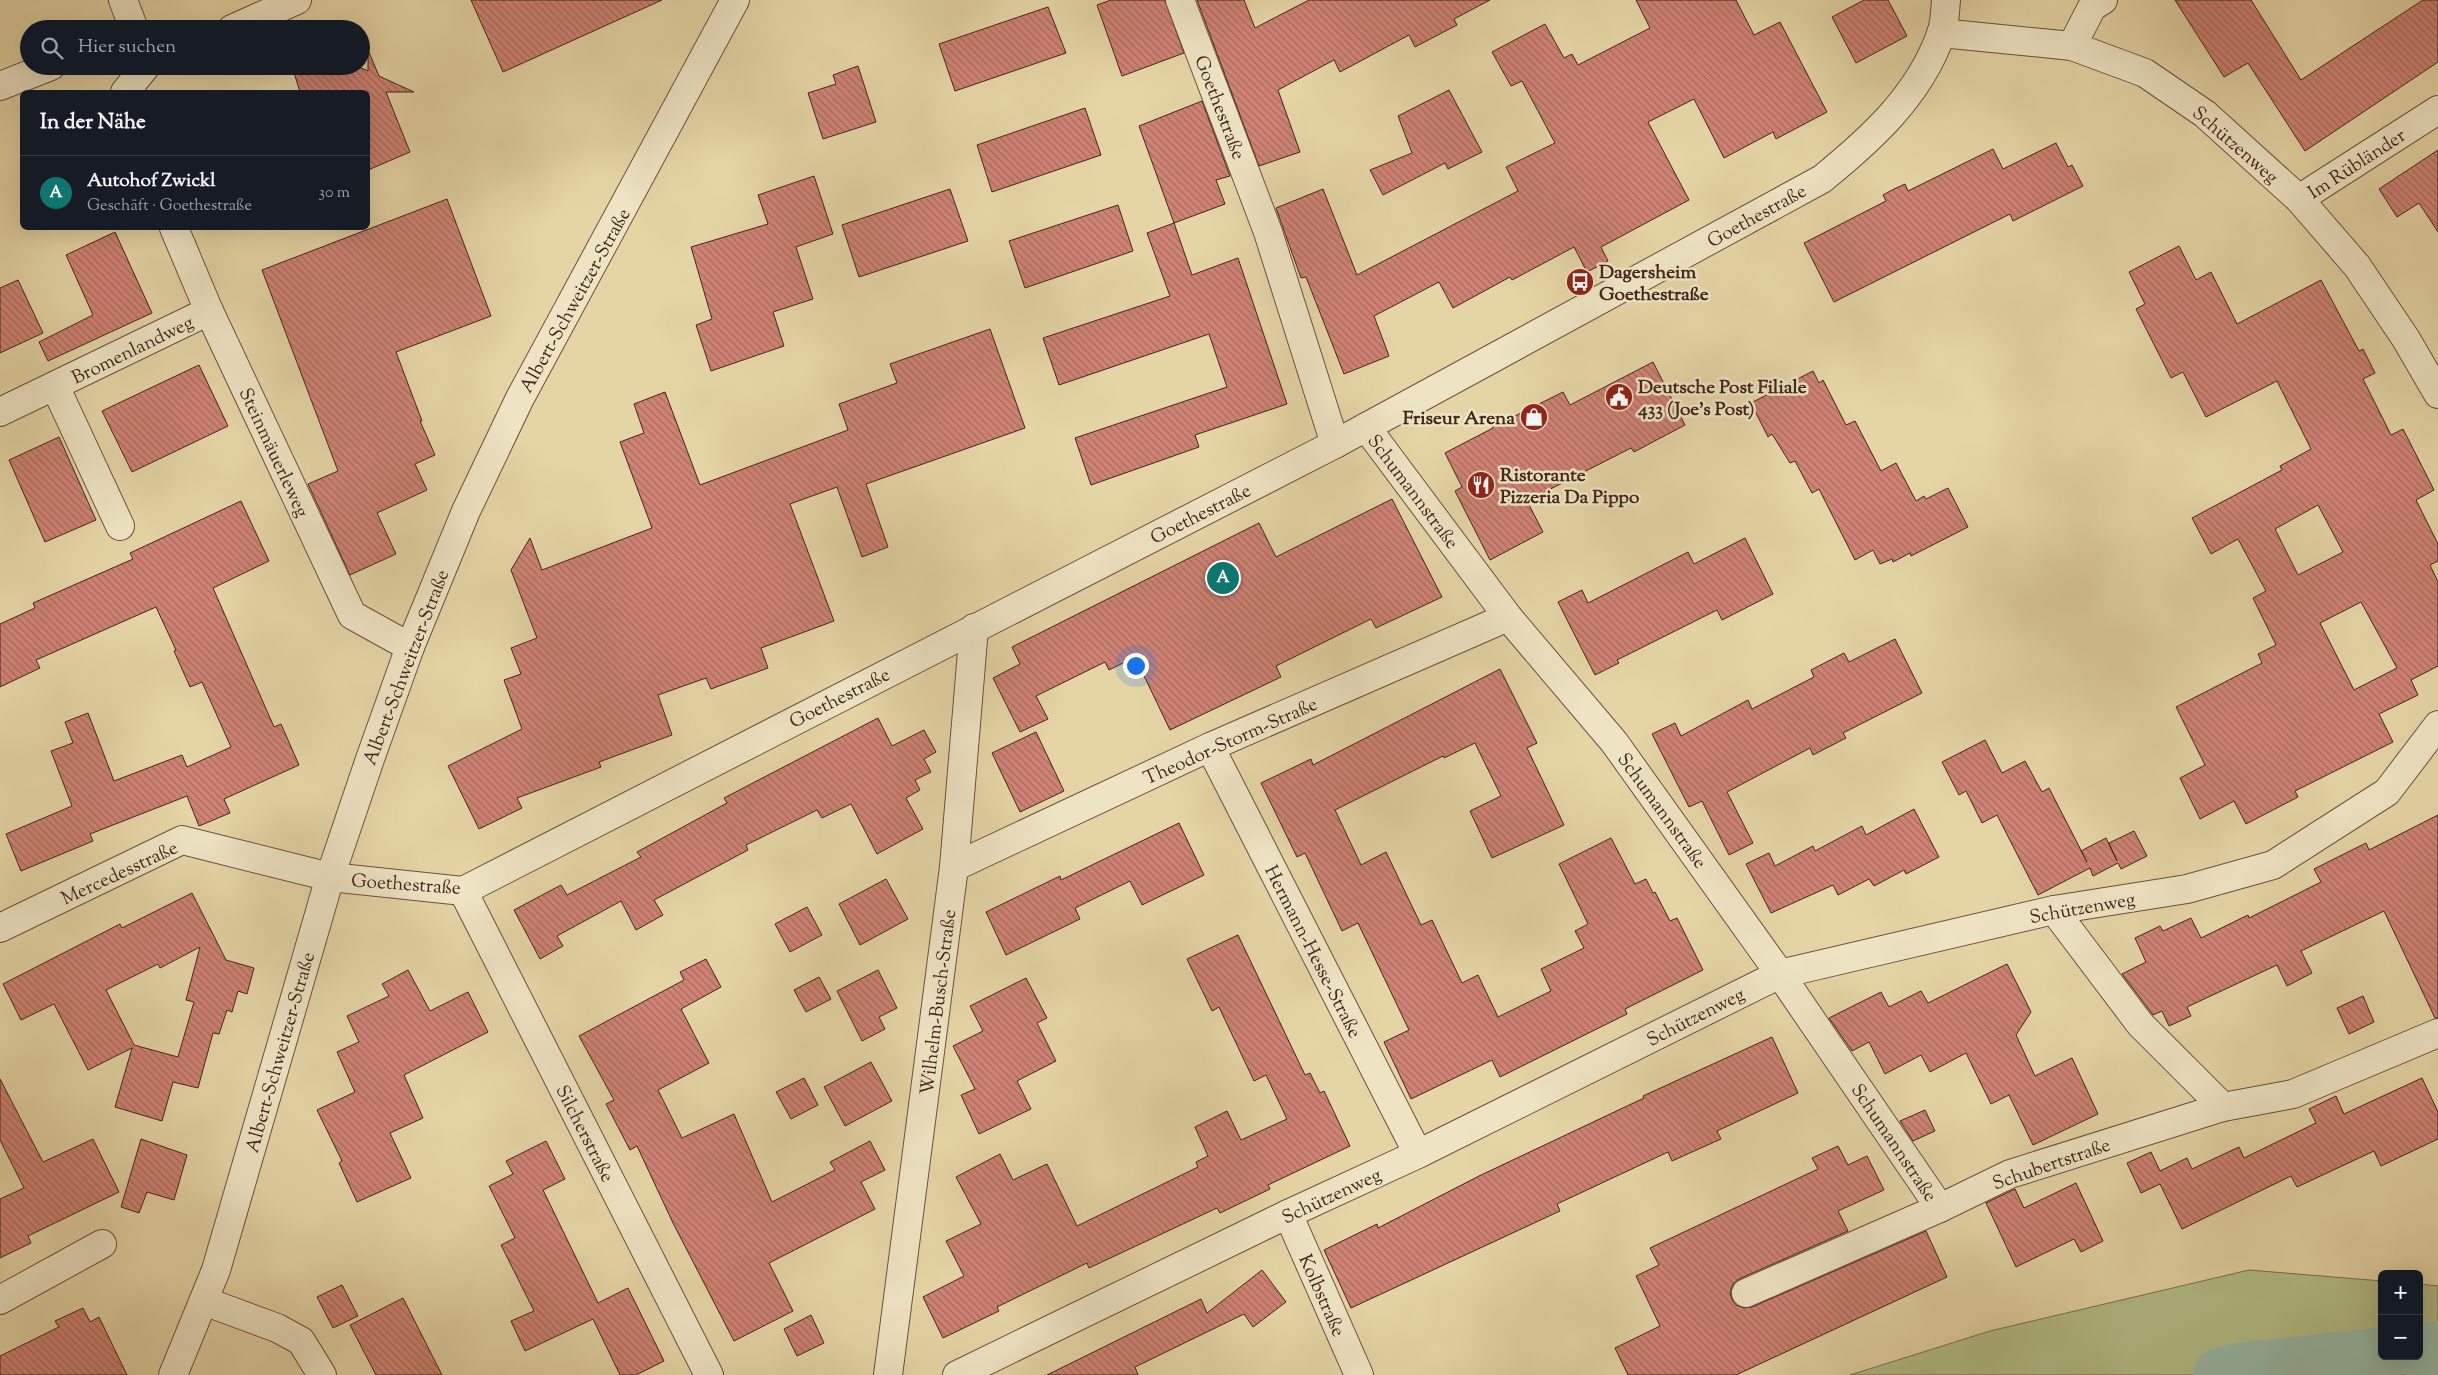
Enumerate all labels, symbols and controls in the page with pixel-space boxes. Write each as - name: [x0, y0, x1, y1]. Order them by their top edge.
- search box: [20, 20, 370, 75]
- icon: search: [38, 34, 66, 62]
- text: Hier suchen: [78, 34, 176, 61]
- street label: Goethestraße: [1186, 52, 1251, 164]
- street label: Schützenweg: [2185, 101, 2283, 191]
- text: In der Nähe: [40, 108, 146, 138]
- street label: Im Rübländer: [2303, 123, 2412, 207]
- text: Autohof Zwickl: [87, 168, 216, 195]
- street label: Goethestraße: [1703, 179, 1812, 256]
- text: A: [50, 182, 63, 205]
- text: 30 m: [319, 182, 350, 205]
- text: Geschäft · Goethestraße: [87, 195, 252, 218]
- street label: Albert-Schweitzer-Straße: [514, 204, 638, 398]
- place label: Dagersheim Goethestraße: [1599, 260, 1709, 309]
- bus stop icon: Dagersheim Goethestraße: [1565, 267, 1595, 297]
- street label: Bromenlandweg: [68, 310, 199, 392]
- place label: Deutsche Post Filiale 433 (Joe's Post): [1637, 375, 1807, 424]
- public building icon: Deutsche Post Filiale 433 (Joe's Post): [1604, 382, 1634, 412]
- street label: Steinmäuerleweg: [231, 384, 315, 522]
- shop icon: Friseur Arena: [1519, 402, 1549, 432]
- place label: Friseur Arena: [1403, 406, 1515, 433]
- street label: Schumannstraße: [1360, 430, 1464, 556]
- place label: Ristorante Pizzeria Da Pippo: [1500, 463, 1640, 512]
- restaurant icon: Ristorante Pizzeria Da Pippo: [1466, 470, 1496, 500]
- street label: Goethestraße: [1146, 478, 1256, 552]
- pin: A: [1207, 559, 1239, 597]
- street label: Albert-Schweitzer-Straße: [358, 566, 457, 770]
- your location: [1123, 653, 1149, 679]
- street label: Goethestraße: [785, 662, 895, 736]
- street label: Theodor-Storm-Straße: [1140, 692, 1323, 793]
- street label: Schumannstraße: [1610, 748, 1712, 875]
- street label: Mercedesstraße: [57, 835, 183, 913]
- street label: Hermann-Hesse-Straße: [1256, 861, 1367, 1043]
- street label: Goethestraße: [350, 868, 462, 903]
- street label: Schützenweg: [2028, 887, 2137, 932]
- street label: Wilhelm-Busch-Straße: [915, 908, 964, 1097]
- street label: Albert-Schweitzer-Straße: [240, 949, 323, 1156]
- street label: Schützenweg: [1642, 982, 1750, 1054]
- street label: Schumannstraße: [1843, 1079, 1943, 1208]
- street label: Silcherstraße: [548, 1081, 620, 1188]
- street label: Schubertstraße: [1989, 1133, 2115, 1198]
- street label: Schützenweg: [1278, 1162, 1386, 1232]
- street label: Kolbstraße: [1291, 1250, 1351, 1342]
- map controls: [2378, 1270, 2423, 1360]
- button: +: [2378, 1270, 2423, 1315]
- button: −: [2378, 1315, 2423, 1360]

